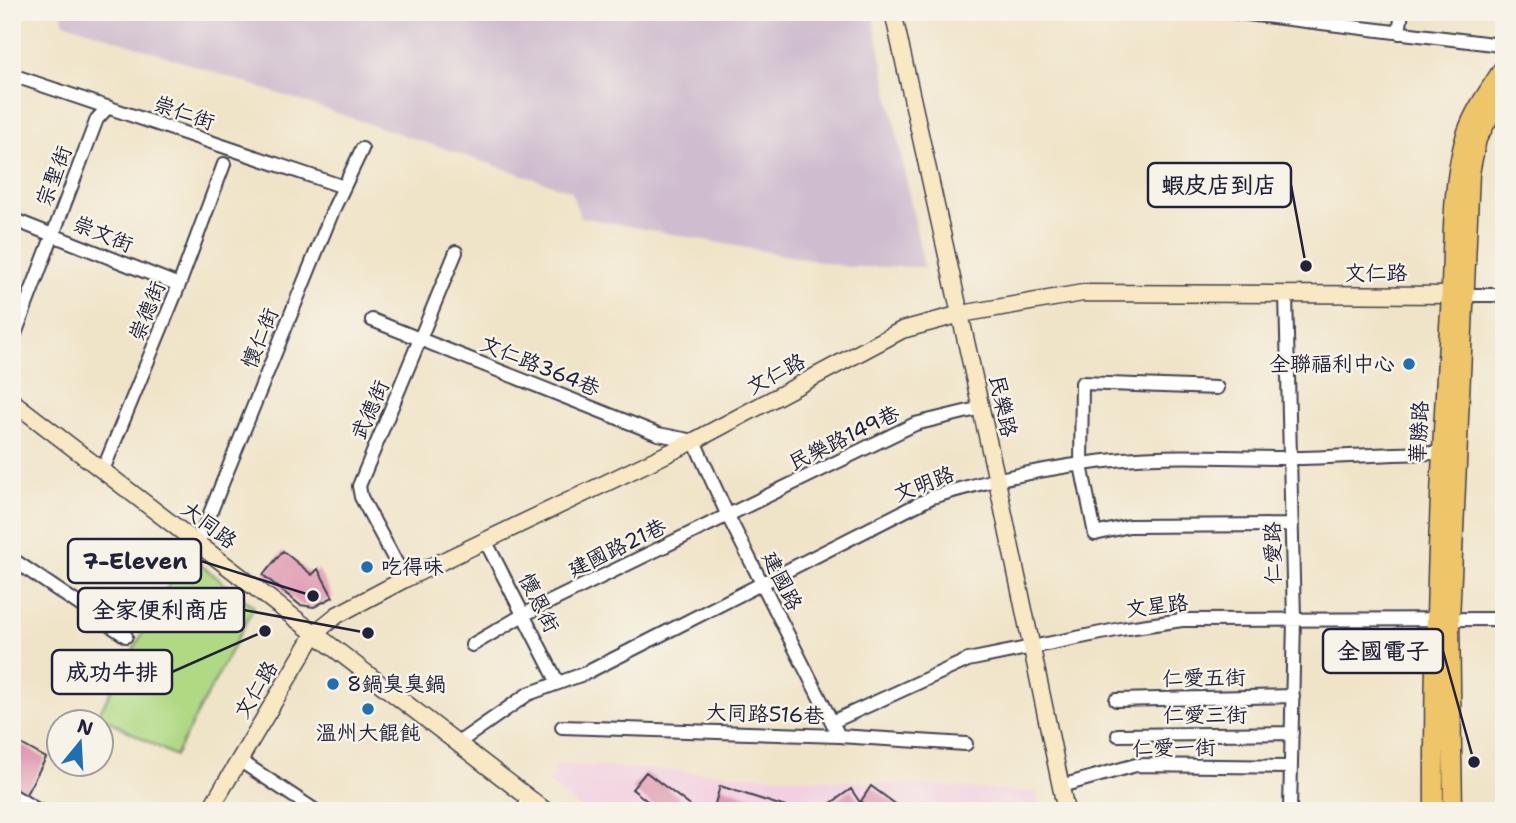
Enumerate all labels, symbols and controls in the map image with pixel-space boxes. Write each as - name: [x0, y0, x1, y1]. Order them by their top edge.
- street label: 崇仁街: [150, 90, 218, 136]
- street label: 宗聖街: [30, 142, 78, 210]
- callout: 蝦皮店到店: [1148, 163, 1291, 207]
- text: 蝦皮店到店: [1162, 170, 1277, 200]
- street label: 崇文街: [69, 209, 137, 259]
- street label: 文仁路: [1345, 259, 1408, 287]
- street label: 崇德街: [122, 277, 172, 345]
- street label: 懷仁街: [235, 304, 285, 372]
- street label: 文仁路364巷: [476, 329, 604, 403]
- street label: 文仁路: [742, 347, 810, 401]
- place label: 全聯福利中心: [1269, 350, 1395, 378]
- marker: 全聯福利中心: [1401, 356, 1417, 372]
- street label: 民樂路: [983, 372, 1023, 440]
- street label: 武德街: [344, 376, 396, 444]
- street label: 民樂路149巷: [784, 399, 904, 477]
- street label: 華勝路: [1403, 400, 1435, 464]
- street label: 文明路: [890, 460, 958, 508]
- street label: 大同路: [175, 495, 243, 555]
- street label: 建國路21巷: [563, 512, 671, 584]
- street label: 仁愛路: [1258, 521, 1288, 585]
- callout: 7-Eleven: [68, 539, 201, 583]
- text: 7-Eleven: [82, 546, 188, 576]
- street label: 建國路: [755, 547, 809, 615]
- place label: 吃得味: [381, 553, 444, 581]
- marker: 吃得味: [359, 559, 375, 575]
- street label: 懷恩街: [512, 569, 566, 637]
- callout: 全家便利商店: [78, 588, 244, 632]
- street label: 文星路: [1124, 588, 1190, 624]
- text: 全家便利商店: [92, 595, 230, 625]
- callout: 全國電子: [1323, 629, 1443, 673]
- text: 全國電子: [1337, 636, 1429, 666]
- callout: 成功牛排: [52, 650, 172, 694]
- street label: 文仁路: [228, 656, 284, 724]
- text: 成功牛排: [66, 657, 158, 687]
- street label: 仁愛五街: [1162, 663, 1246, 693]
- place label: 8鍋臭臭鍋: [347, 670, 446, 698]
- marker: 8鍋臭臭鍋: [325, 676, 341, 692]
- street label: 大同路516巷: [705, 698, 825, 730]
- marker: 溫州大餛飩: [360, 701, 376, 717]
- street label: 仁愛三街: [1163, 701, 1247, 729]
- north arrow: [46, 708, 116, 778]
- text: N: [74, 713, 96, 742]
- place label: 溫州大餛飩: [316, 719, 421, 747]
- street label: 仁愛一街: [1132, 733, 1216, 763]

